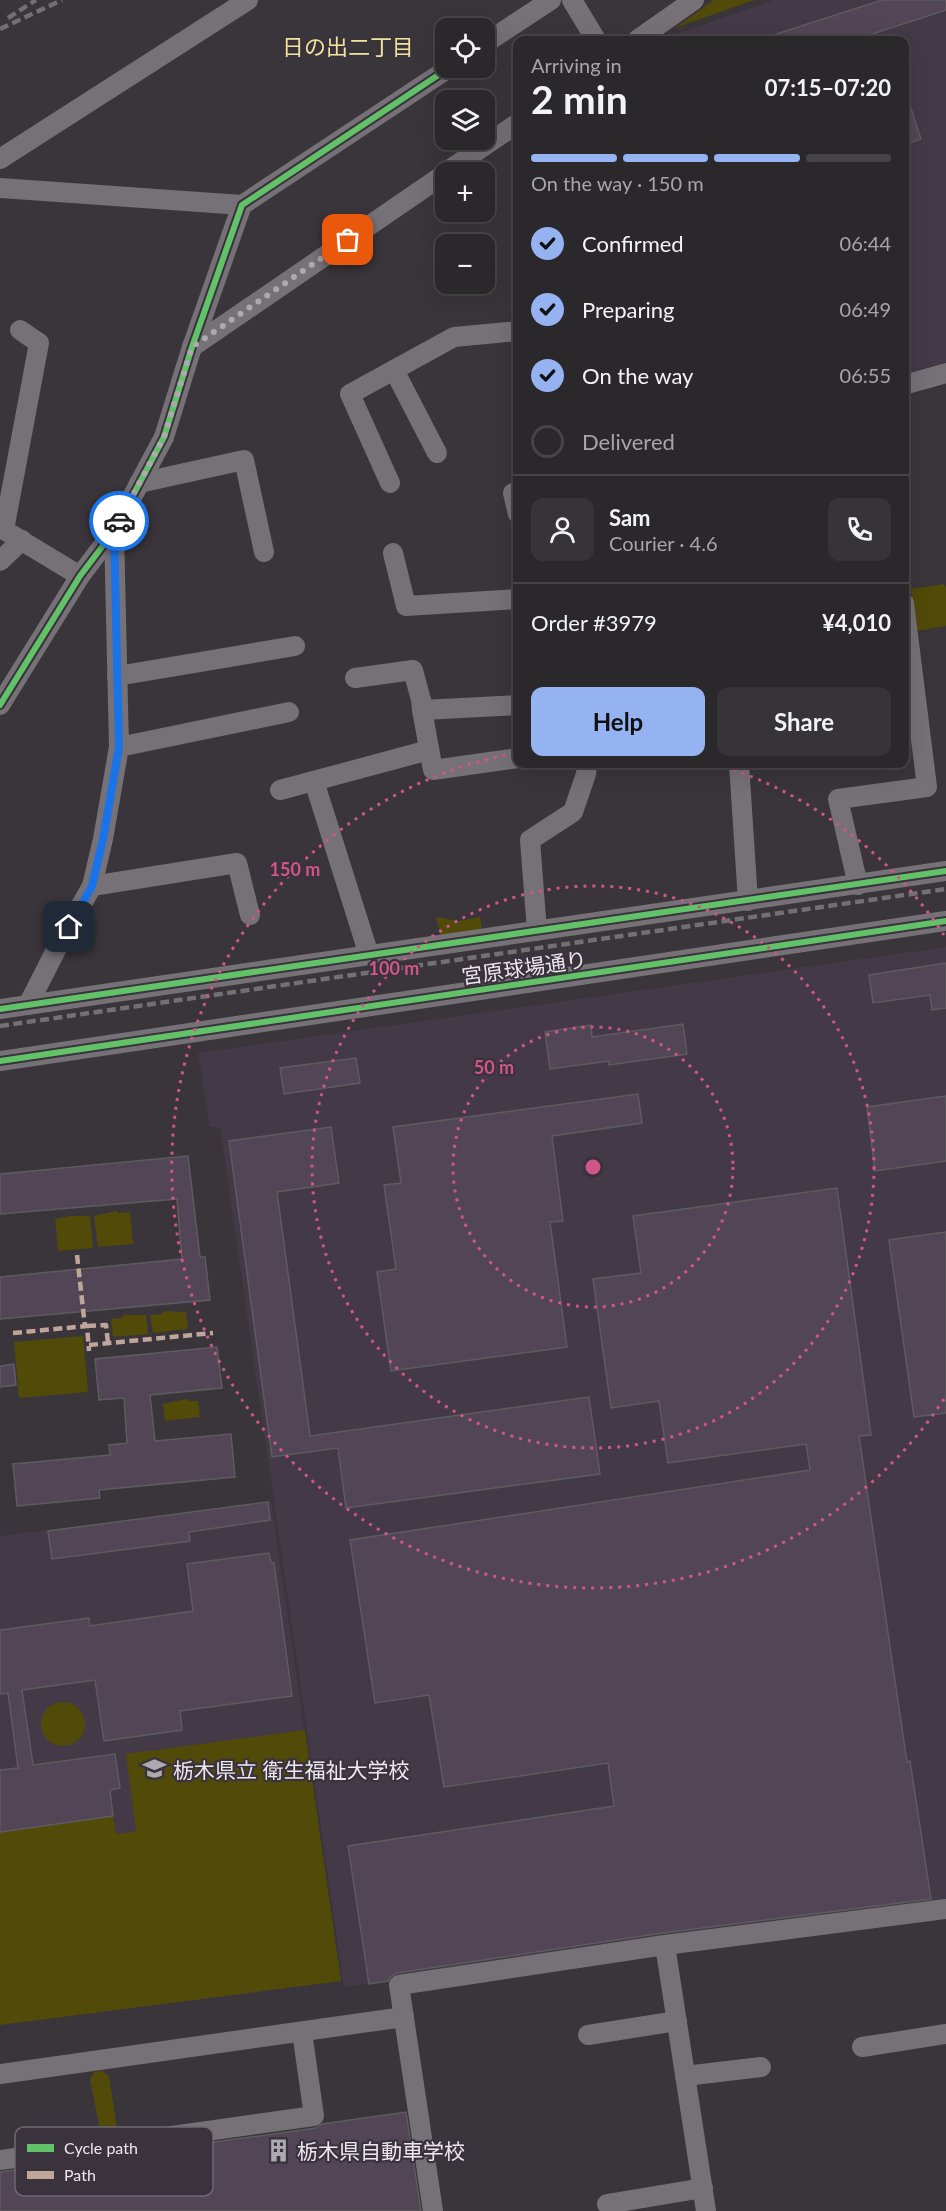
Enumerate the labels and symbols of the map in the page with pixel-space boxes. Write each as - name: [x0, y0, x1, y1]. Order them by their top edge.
- district label: 日の出二丁目: [282, 33, 414, 60]
- pin: [322, 214, 373, 265]
- courier: [89, 491, 149, 551]
- text: 150 m: [270, 858, 320, 880]
- pin: [43, 901, 94, 952]
- street label: 宮原球場通り: [460, 946, 588, 988]
- text: 100 m: [369, 957, 419, 979]
- text: 50 m: [474, 1056, 514, 1078]
- centre of rings: [583, 1157, 603, 1177]
- school or university icon: 栃木県立 衛生福祉大学校: [142, 1756, 168, 1782]
- place label: 栃木県立 衛生福祉大学校: [173, 1757, 409, 1782]
- legend: [15, 2127, 213, 2196]
- building icon: 栃木県自動車学校: [266, 2137, 292, 2163]
- text: Cycle path: [64, 2138, 138, 2157]
- place label: 栃木県自動車学校: [297, 2138, 465, 2163]
- text: Path: [64, 2165, 96, 2184]

